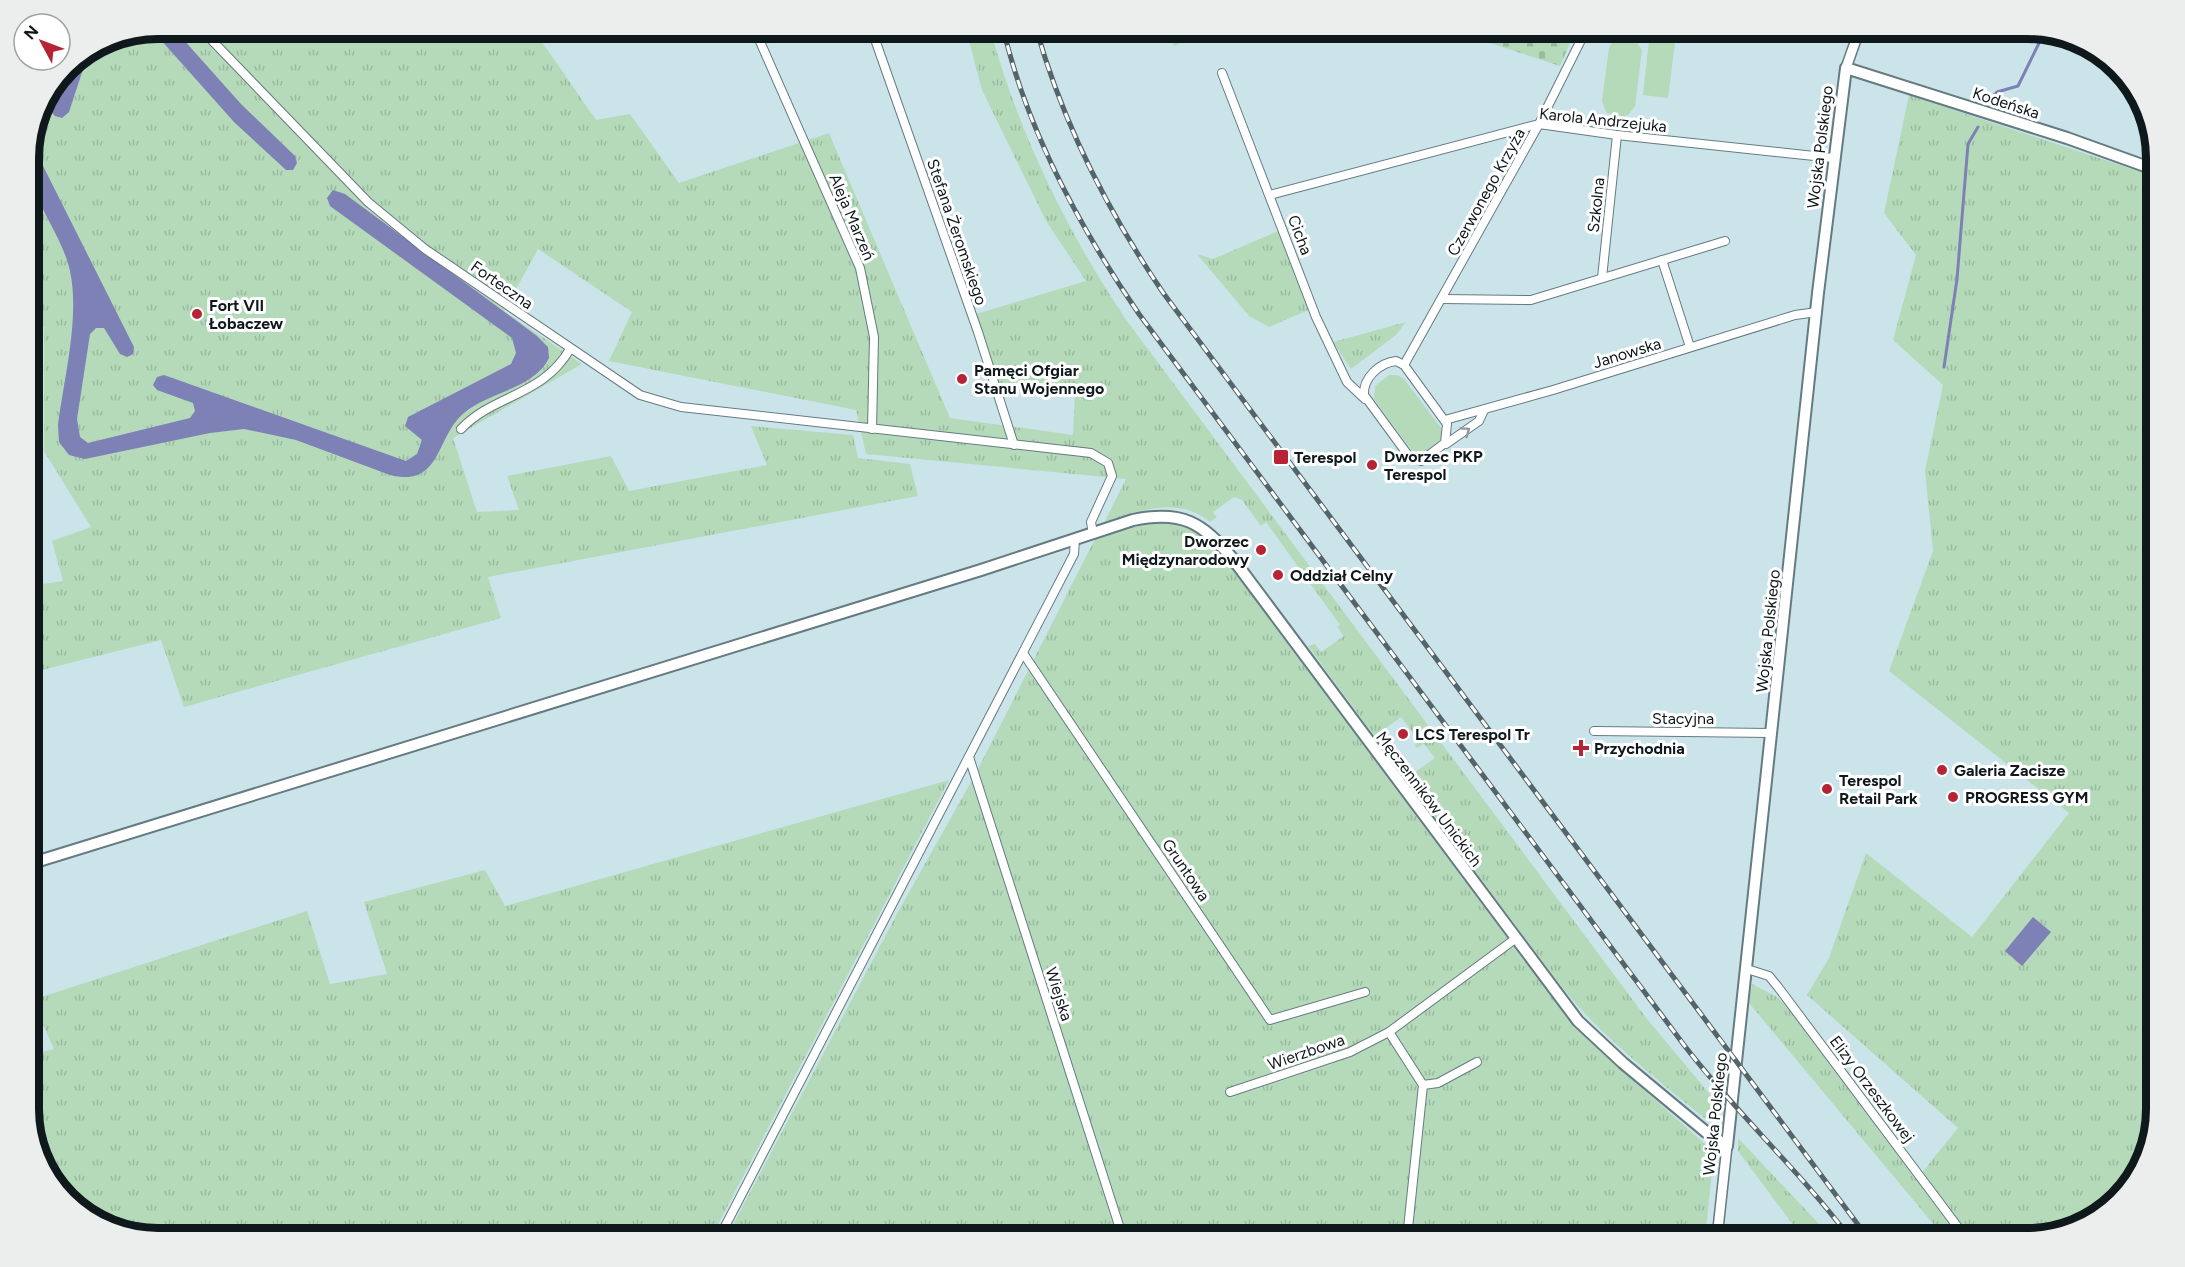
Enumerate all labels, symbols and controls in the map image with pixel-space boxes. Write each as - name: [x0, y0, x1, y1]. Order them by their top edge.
- north arrow: [12, 12, 72, 72]
- text: N: [20, 22, 42, 43]
- street label: Kodeńska: [1970, 83, 2042, 123]
- street label: Wojska Polskiego: [1803, 84, 1837, 210]
- street label: Karola Andrzejuka: [1538, 104, 1668, 136]
- street label: Czerwonego Krzyża: [1443, 125, 1529, 259]
- street label: Stefana Żeromskiego: [923, 156, 991, 308]
- street label: Aleja Marzeń: [825, 171, 879, 263]
- street label: Szkolna: [1584, 177, 1608, 233]
- street label: Cicha: [1284, 212, 1316, 258]
- street label: Forteczna: [467, 257, 537, 313]
- place label: Fort VII Łobaczew: [209, 296, 284, 333]
- marker: Fort VII Łobaczew: [190, 307, 204, 321]
- street label: Janowska: [1591, 334, 1663, 372]
- place label: Pamęci Ofgiar Stanu Wojennego: [974, 361, 1104, 398]
- marker: Pamęci Ofgiar Stanu Wojennego: [955, 372, 969, 386]
- one-way arrow: [1459, 427, 1470, 438]
- place label: Dworzec PKP Terespol: [1384, 447, 1483, 484]
- marker: Terespol: [1272, 448, 1290, 466]
- place label: Terespol: [1294, 448, 1356, 467]
- marker: Dworzec PKP Terespol: [1365, 458, 1379, 472]
- place label: Dworzec Międzynarodowy: [1122, 532, 1250, 569]
- marker: Dworzec Międzynarodowy: [1254, 543, 1268, 557]
- place label: Oddział Celny: [1290, 566, 1394, 585]
- marker: Oddział Celny: [1271, 568, 1285, 582]
- street label: Wojska Polskiego: [1752, 568, 1784, 694]
- street label: Stacyjna: [1652, 709, 1714, 728]
- place label: LCS Terespol Tr: [1415, 725, 1530, 744]
- marker: LCS Terespol Tr: [1396, 727, 1410, 741]
- street label: Męczenników Unickich: [1372, 728, 1486, 870]
- marker: Przychodnia: [1572, 739, 1590, 757]
- place label: Przychodnia: [1594, 739, 1685, 758]
- place label: Galeria Zacisze: [1954, 761, 2065, 780]
- marker: Galeria Zacisze: [1935, 763, 1949, 777]
- place label: Terespol Retail Park: [1839, 771, 1918, 808]
- marker: Terespol Retail Park: [1820, 782, 1834, 796]
- place label: PROGRESS GYM: [1965, 788, 2088, 807]
- marker: PROGRESS GYM: [1946, 790, 1960, 804]
- street label: Gruntowa: [1158, 835, 1214, 905]
- street label: Wiejska: [1041, 965, 1077, 1023]
- street label: Wierzbowa: [1265, 1030, 1347, 1074]
- street label: Elizy Orzeszkowej: [1826, 1032, 1918, 1146]
- street label: Wojska Polskiego: [1699, 1051, 1731, 1177]

